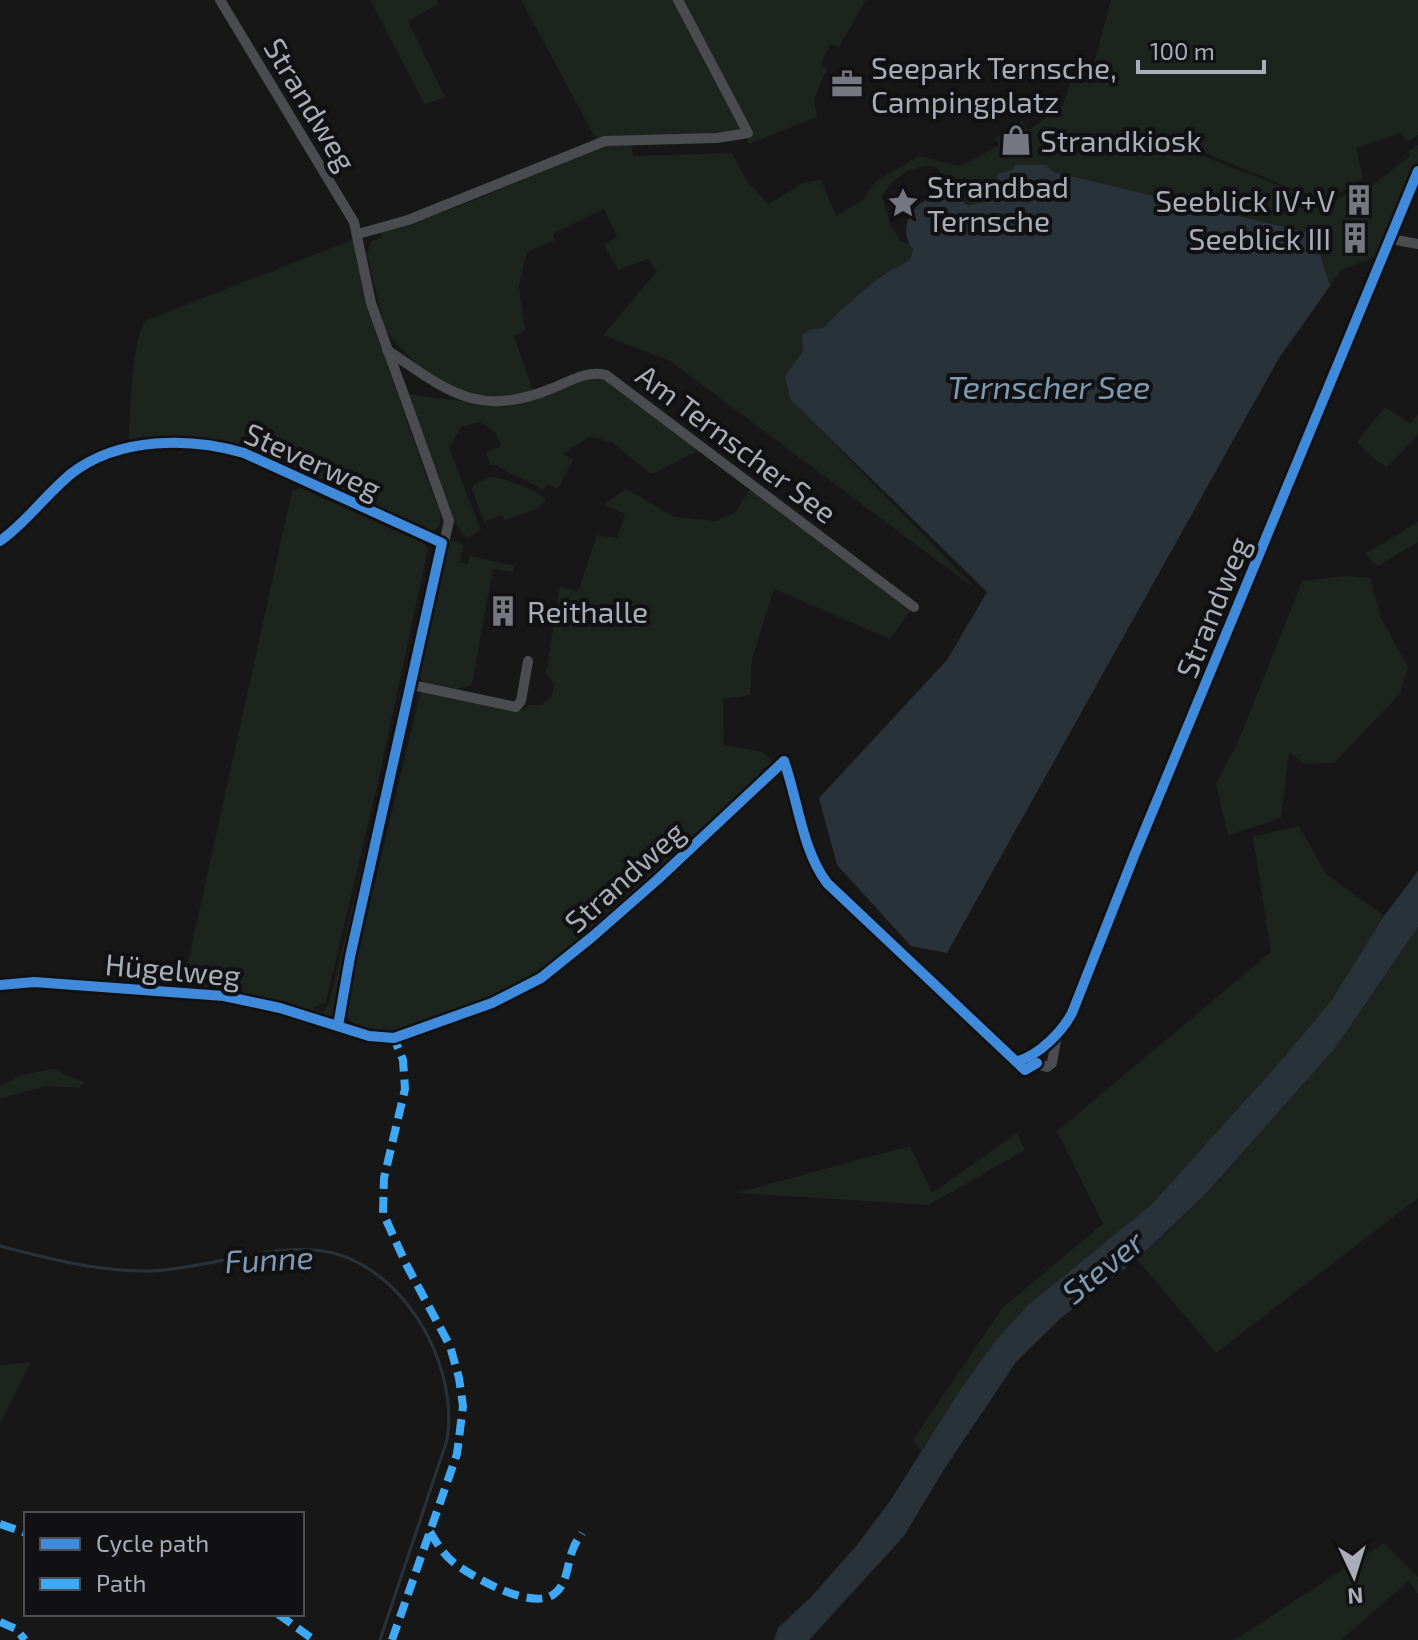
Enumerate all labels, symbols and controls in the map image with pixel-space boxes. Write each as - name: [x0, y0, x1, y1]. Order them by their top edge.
- scale bar: [1138, 24, 1264, 74]
- street label: Strandweg: [257, 31, 365, 177]
- text: 100 m: [1150, 36, 1215, 65]
- place label: Seepark Ternsche, Campingplatz: [871, 49, 1117, 119]
- office icon: Seepark Ternsche, Campingplatz: [830, 67, 864, 101]
- place label: Strandkiosk: [1040, 122, 1201, 158]
- shop icon: Strandkiosk: [999, 123, 1033, 157]
- place label: Strandbad Ternsche: [927, 168, 1069, 238]
- place label: Seeblick IV+V: [1155, 182, 1335, 218]
- building icon: Seeblick IV+V: [1342, 183, 1376, 217]
- place icon: Strandbad Ternsche: [886, 186, 920, 220]
- place label: Seeblick III: [1189, 220, 1331, 256]
- building icon: Seeblick III: [1338, 221, 1372, 255]
- street label: Am Ternscher See: [630, 356, 844, 530]
- water label: Ternscher See: [948, 367, 1150, 405]
- street label: Steverweg: [239, 414, 387, 506]
- street label: Strandweg: [1167, 531, 1257, 683]
- place label: Reithalle: [527, 593, 648, 629]
- building icon: Reithalle: [486, 594, 520, 628]
- street label: Strandweg: [557, 813, 691, 939]
- street label: Hügelweg: [104, 945, 242, 993]
- water label: Stever: [1054, 1221, 1151, 1310]
- water label: Funne: [224, 1237, 314, 1279]
- legend: [24, 1512, 304, 1616]
- text: Cycle path: [96, 1528, 209, 1557]
- north arrow: [1314, 1536, 1394, 1616]
- text: Path: [96, 1568, 146, 1597]
- text: N: [1347, 1583, 1364, 1610]

